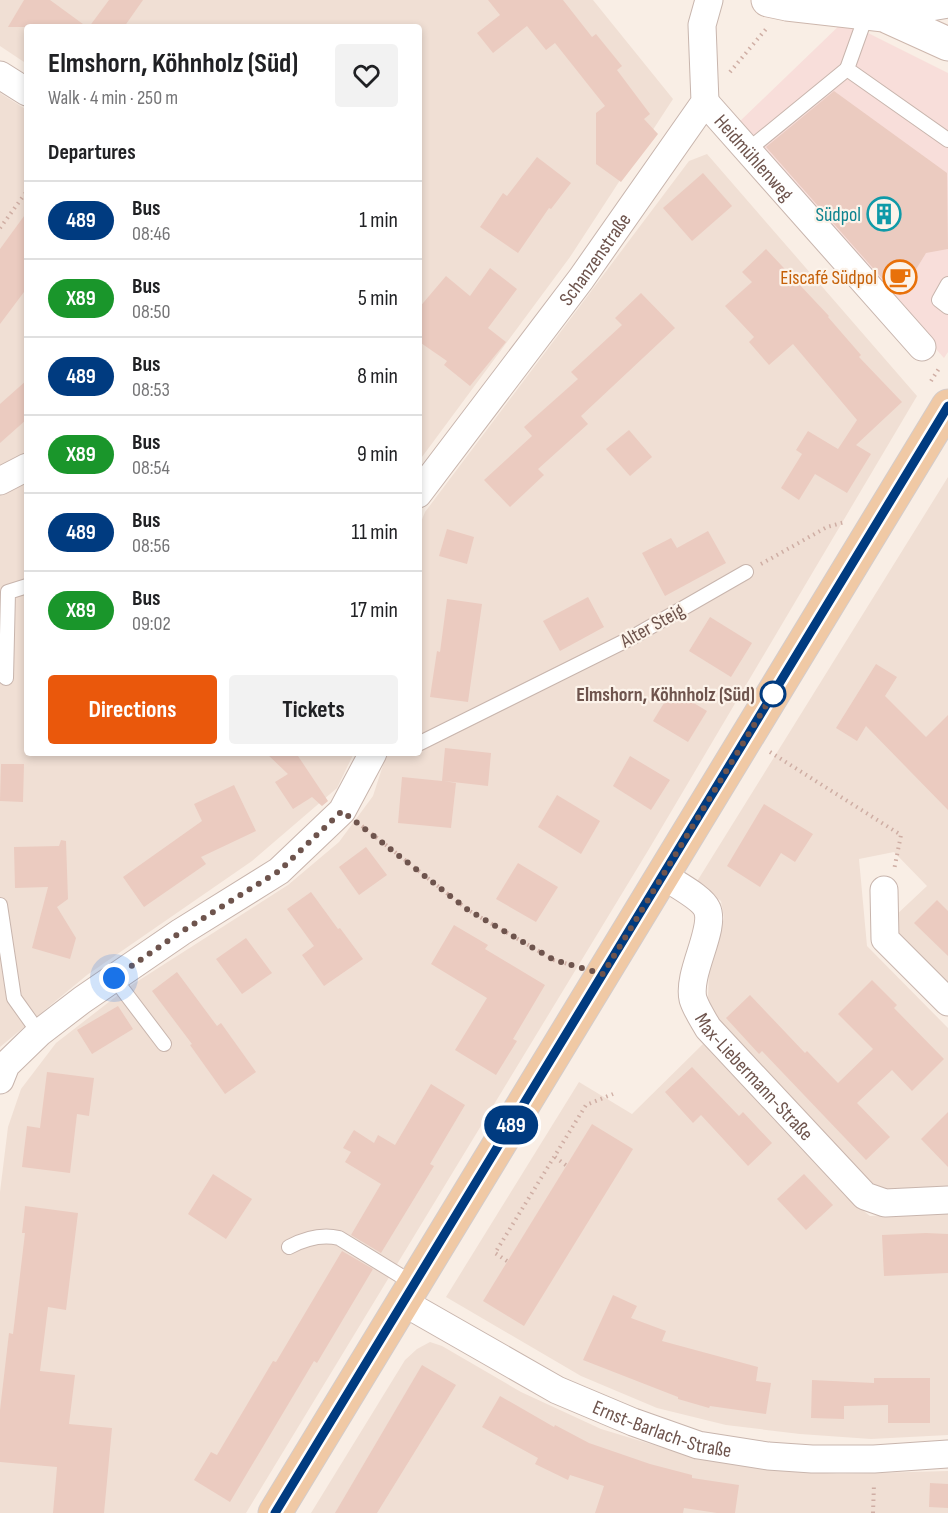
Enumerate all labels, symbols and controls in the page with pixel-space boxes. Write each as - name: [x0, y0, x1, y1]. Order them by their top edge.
- button: heart: [335, 44, 398, 107]
- text: Elmshorn, Köhnholz (Süd): [48, 47, 298, 80]
- text: Walk · 4 min · 250 m: [48, 86, 178, 110]
- street label: Heidmühlenweg: [709, 110, 798, 206]
- text: Departures: [48, 139, 136, 166]
- text: Bus: [132, 195, 161, 222]
- building icon: Südpol: [866, 196, 902, 232]
- place label: Südpol: [815, 203, 861, 227]
- text: 1 min: [359, 207, 398, 234]
- text: 489: [66, 208, 96, 233]
- street label: Schanzenstraße: [554, 209, 636, 311]
- text: 08:46: [132, 222, 171, 246]
- cafe icon: Eiscafé Südpol: [882, 259, 918, 295]
- place label: Eiscafé Südpol: [780, 266, 877, 290]
- text: Bus: [132, 273, 161, 300]
- text: 5 min: [358, 285, 398, 312]
- text: X89: [66, 286, 96, 311]
- text: 08:50: [132, 300, 170, 324]
- text: Bus: [132, 351, 161, 378]
- text: 8 min: [357, 363, 398, 390]
- text: 489: [66, 364, 96, 389]
- text: 08:53: [132, 378, 170, 402]
- text: Bus: [132, 429, 161, 456]
- text: 9 min: [357, 441, 398, 468]
- text: X89: [66, 442, 96, 467]
- text: 08:54: [132, 456, 170, 480]
- text: Bus: [132, 507, 161, 534]
- text: 11 min: [351, 519, 398, 546]
- text: 489: [66, 520, 96, 545]
- text: 08:56: [132, 534, 170, 558]
- text: Bus: [132, 585, 161, 612]
- text: 17 min: [350, 597, 398, 624]
- text: X89: [66, 598, 96, 623]
- street label: Alter Steig: [615, 598, 689, 654]
- text: 09:02: [132, 612, 171, 636]
- button: Directions: [48, 675, 217, 744]
- button: Tickets: [229, 675, 398, 744]
- marker: Elmshorn, Köhnholz (Süd): [760, 681, 786, 707]
- place label: Elmshorn, Köhnholz (Süd): [576, 683, 755, 707]
- your location: [99, 963, 129, 993]
- street label: Max-Liebermann-Straße: [689, 1009, 818, 1146]
- line badge: 489: [476, 1106, 546, 1144]
- text: 489: [496, 1113, 526, 1138]
- street label: Ernst-Barlach-Straße: [589, 1395, 733, 1463]

